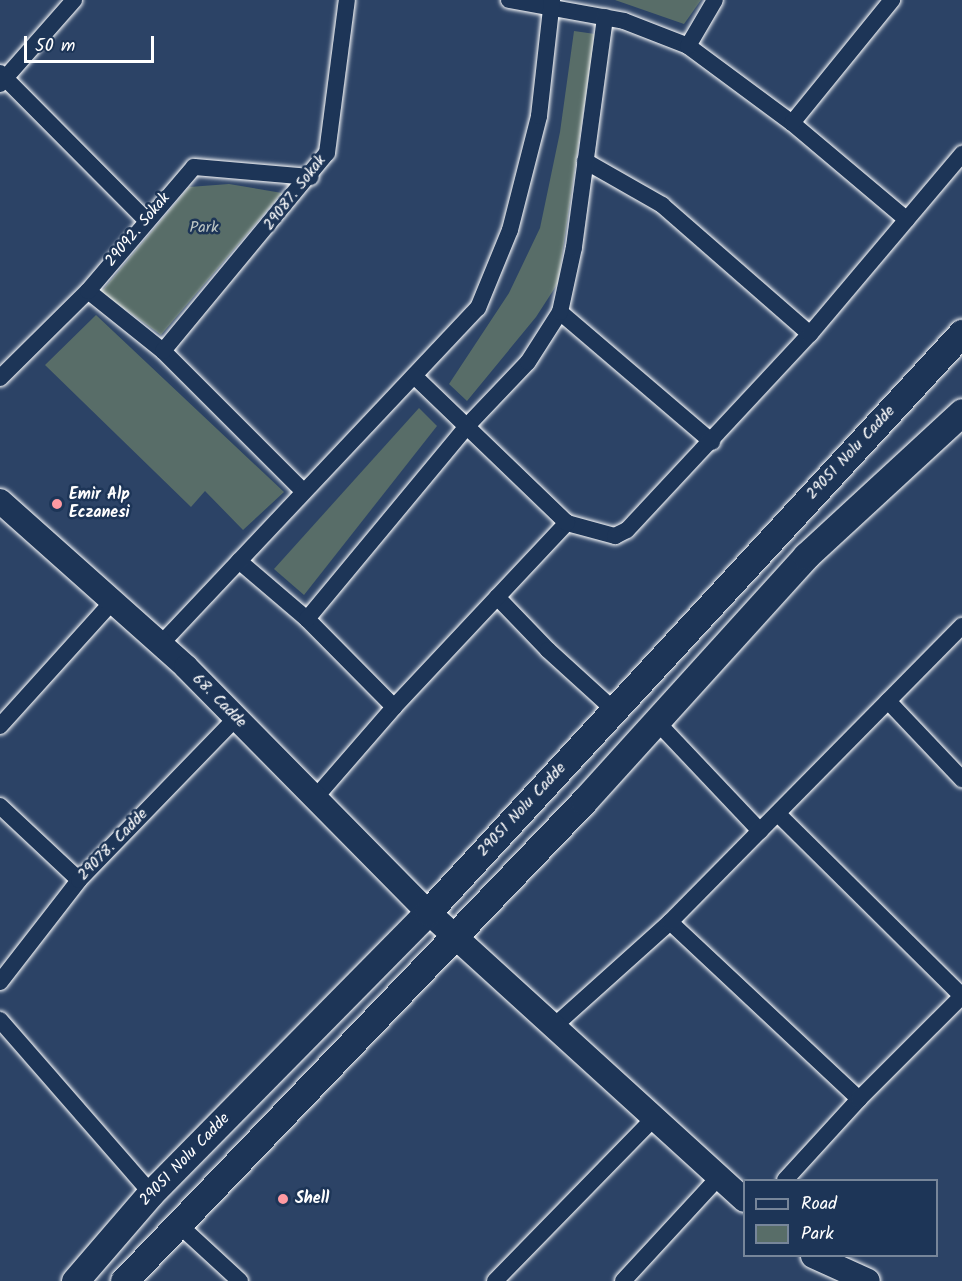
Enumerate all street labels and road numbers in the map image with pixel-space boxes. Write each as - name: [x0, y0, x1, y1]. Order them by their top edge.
- street label: 29087. Sokak: [260, 151, 330, 235]
- street label: 29092. Sokak: [102, 189, 174, 271]
- street label: 29051 Nolu Cadde: [803, 402, 899, 504]
- street label: 68. Cadde: [188, 670, 250, 732]
- street label: 29051 Nolu Cadde: [474, 759, 570, 861]
- street label: 29078. Cadde: [74, 805, 152, 885]
- street label: 29051 Nolu Cadde: [136, 1110, 234, 1210]

